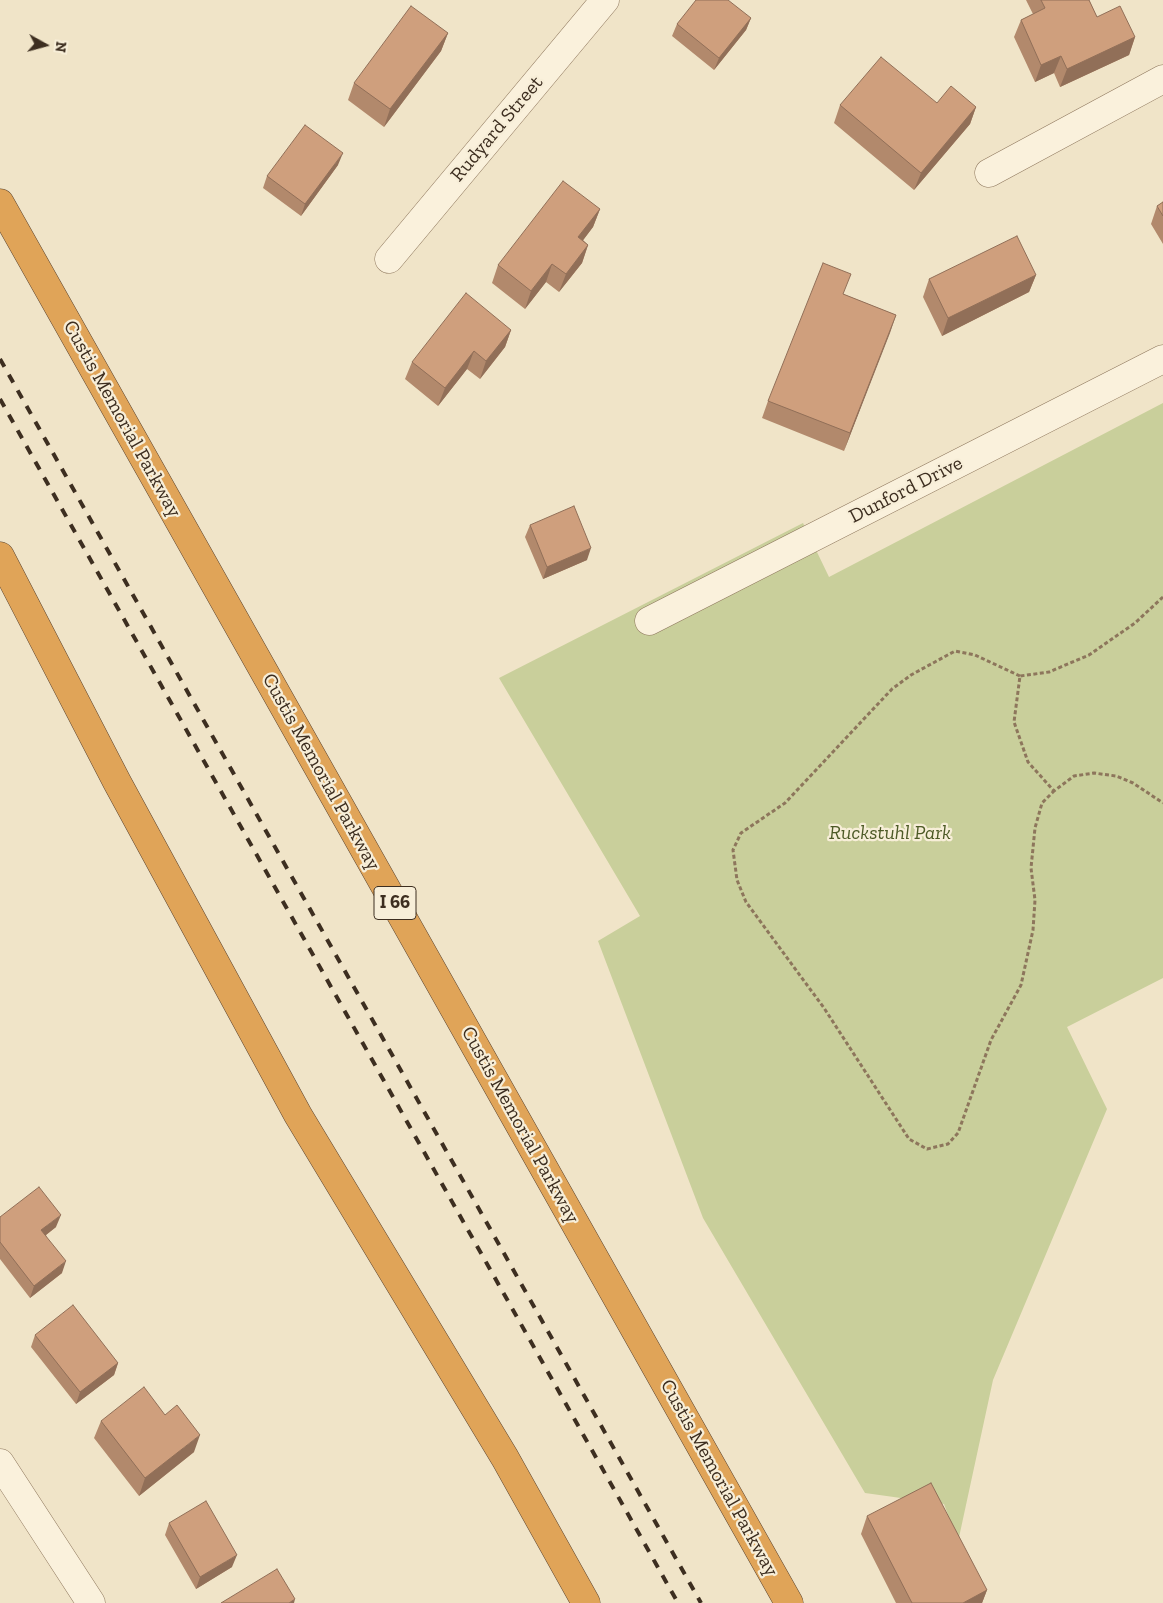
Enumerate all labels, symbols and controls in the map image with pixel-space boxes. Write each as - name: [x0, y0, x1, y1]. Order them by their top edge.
- north arrow: [20, 20, 70, 70]
- text: N: [51, 41, 69, 53]
- street label: Rudyard Street: [446, 71, 548, 187]
- street label: Custis Memorial Parkway: [58, 316, 186, 522]
- street label: Dunford Drive: [845, 451, 967, 529]
- street label: Custis Memorial Parkway: [257, 669, 385, 875]
- park label: Ruckstuhl Park: [829, 821, 951, 845]
- road number: I 66: [374, 886, 416, 920]
- street label: Custis Memorial Parkway: [456, 1022, 584, 1228]
- street label: Custis Memorial Parkway: [655, 1375, 783, 1581]

